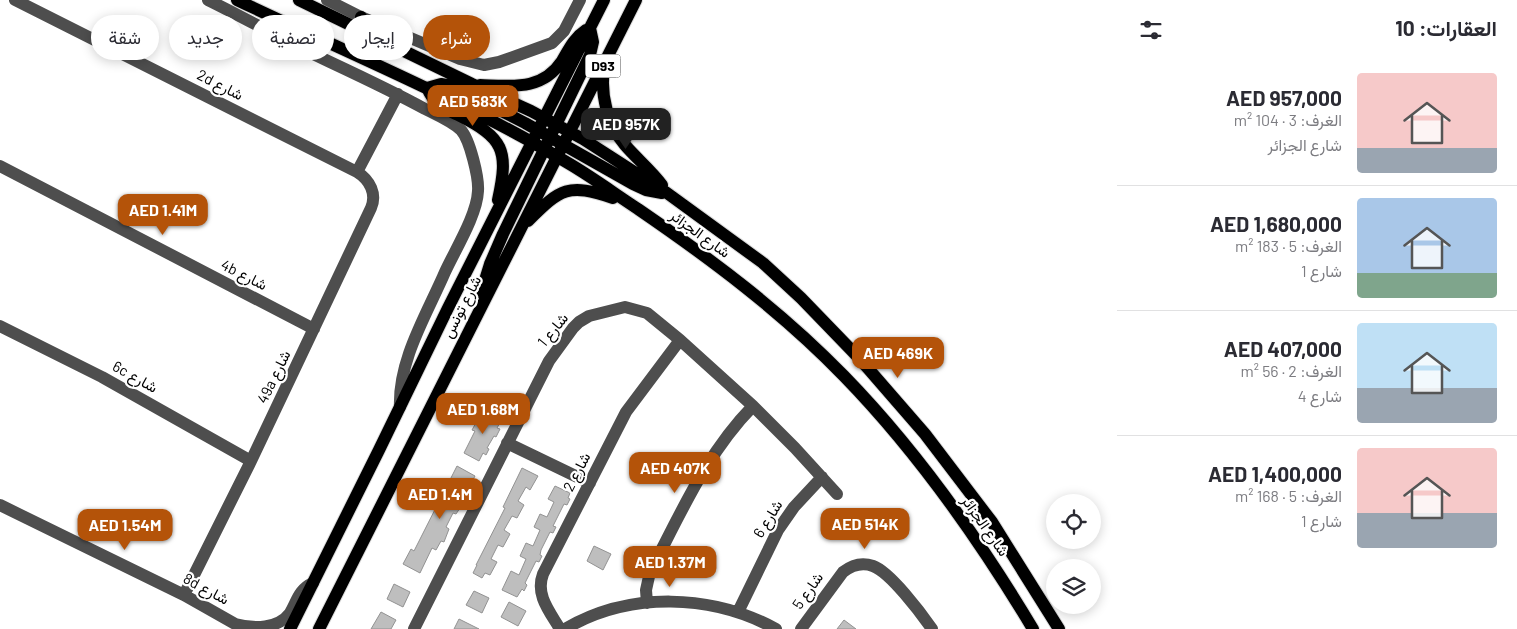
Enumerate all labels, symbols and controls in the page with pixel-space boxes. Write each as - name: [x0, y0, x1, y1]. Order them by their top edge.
- chip: شقة: [91, 15, 159, 60]
- chip: جديد: [169, 15, 242, 60]
- chip: تصفية: [252, 15, 334, 60]
- chip: إيجار: [344, 15, 413, 60]
- chip: شراء: [423, 15, 490, 60]
- text: العقارات: 10: [1395, 15, 1497, 40]
- icon: filters: [1137, 16, 1165, 44]
- road number: D93: [586, 54, 620, 78]
- street label: 2d شارع: [193, 65, 247, 106]
- pin: AED 583K: [421, 84, 525, 127]
- text: AED 957,000: [1226, 85, 1342, 110]
- text: AED 583K: [438, 91, 508, 110]
- icon: home: [1397, 93, 1457, 153]
- pin: AED 957K: [574, 108, 678, 150]
- text: الغرف: 3 · 104 m²: [1234, 110, 1342, 129]
- text: AED 957K: [592, 114, 660, 133]
- text: شارع الجزائر: [1268, 135, 1342, 154]
- pin: AED 1.41M: [106, 194, 220, 236]
- text: AED 1.41M: [129, 200, 197, 219]
- street label: شارع الجزائر: [664, 205, 734, 264]
- text: AED 1,680,000: [1210, 211, 1342, 236]
- icon: home: [1397, 218, 1457, 278]
- text: الغرف: 5 · 183 m²: [1235, 236, 1342, 255]
- street label: 4b شارع: [217, 255, 271, 296]
- text: شارع 1: [1301, 261, 1342, 280]
- street label: شارع تونس: [438, 272, 487, 342]
- street label: شارع 1: [533, 309, 574, 352]
- pin: AED 469K: [846, 336, 950, 379]
- text: AED 407,000: [1224, 336, 1342, 361]
- text: AED 469K: [863, 343, 933, 362]
- icon: home: [1397, 343, 1457, 403]
- street label: 49a شارع: [253, 347, 296, 407]
- street label: 6c شارع: [108, 356, 161, 399]
- text: الغرف: 2 · 56 m²: [1240, 361, 1342, 380]
- text: شارع 4: [1298, 386, 1342, 405]
- pin: AED 1.68M: [426, 392, 540, 435]
- text: AED 1.68M: [447, 399, 519, 418]
- street label: شارع 2: [559, 449, 596, 495]
- pin: AED 407K: [623, 452, 727, 494]
- text: AED 407K: [640, 458, 710, 477]
- text: AED 1,400,000: [1208, 461, 1342, 486]
- icon: home: [1397, 468, 1457, 528]
- pin: AED 1.4M: [388, 478, 492, 520]
- text: AED 1.4M: [408, 484, 472, 503]
- text: الغرف: 5 · 168 m²: [1235, 486, 1342, 505]
- street label: شارع الجزائر: [955, 491, 1013, 561]
- map controls: [1046, 494, 1101, 614]
- button: locate: [1046, 494, 1101, 549]
- street label: شارع 6: [749, 496, 788, 542]
- pin: AED 1.54M: [68, 508, 182, 551]
- pin: AED 514K: [813, 508, 917, 550]
- text: شارع 1: [1301, 511, 1342, 530]
- text: AED 514K: [832, 514, 898, 533]
- text: AED 1.54M: [89, 515, 161, 534]
- pin: AED 1.37M: [613, 546, 727, 588]
- text: AED 1.37M: [634, 552, 706, 571]
- button: layers: [1046, 559, 1101, 614]
- street label: شارع 5: [788, 568, 829, 614]
- street label: 8d شارع: [179, 569, 233, 610]

